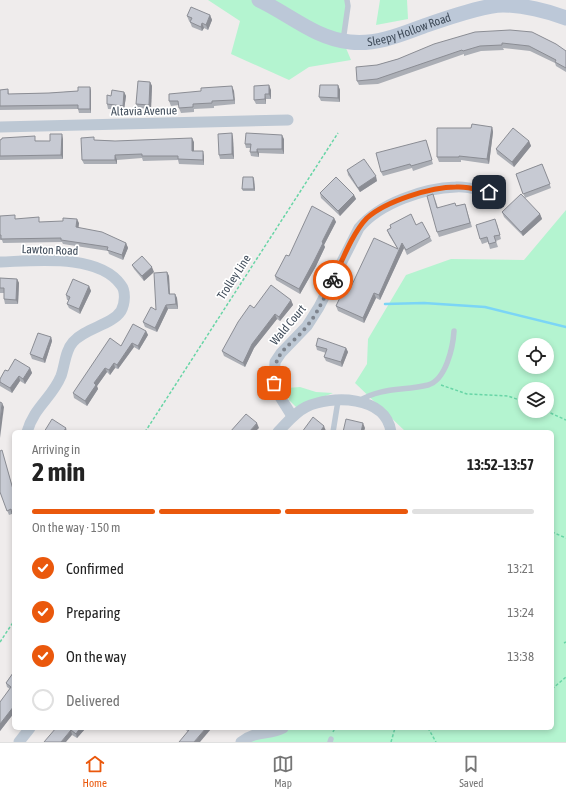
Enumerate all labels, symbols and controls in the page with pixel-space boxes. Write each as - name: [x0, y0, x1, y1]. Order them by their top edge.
- street label: Sleepy Hollow Road: [367, 10, 453, 49]
- street label: Altavia Avenue: [111, 103, 177, 119]
- pin: [472, 175, 506, 209]
- icon: home: [478, 181, 500, 203]
- street label: Lawton Road: [21, 242, 79, 258]
- street label: Trolley Line: [214, 252, 254, 302]
- courier: [313, 260, 353, 300]
- icon: bike: [322, 269, 344, 291]
- street label: Wald Court: [267, 302, 309, 348]
- map controls: [518, 338, 554, 418]
- button: locate: [518, 338, 554, 374]
- pin: [257, 366, 291, 400]
- icon: bag: [263, 372, 285, 394]
- button: layers: [518, 382, 554, 418]
- text: Arriving in: [32, 442, 80, 457]
- text: 13:52–13:57: [467, 456, 534, 473]
- text: 2 min: [32, 457, 85, 487]
- text: On the way · 150 m: [32, 520, 120, 535]
- icon: check: [32, 557, 54, 579]
- text: Confirmed: [66, 560, 124, 577]
- text: 13:21: [507, 561, 534, 576]
- icon: check: [32, 601, 54, 623]
- text: Preparing: [66, 604, 120, 621]
- text: 13:24: [507, 605, 534, 620]
- icon: check: [32, 645, 54, 667]
- text: On the way: [66, 648, 127, 665]
- text: 13:38: [507, 649, 534, 664]
- text: Delivered: [66, 692, 120, 709]
- tab: Home: [83, 753, 107, 789]
- tab: Map: [272, 753, 294, 789]
- tab: Saved: [459, 753, 483, 789]

